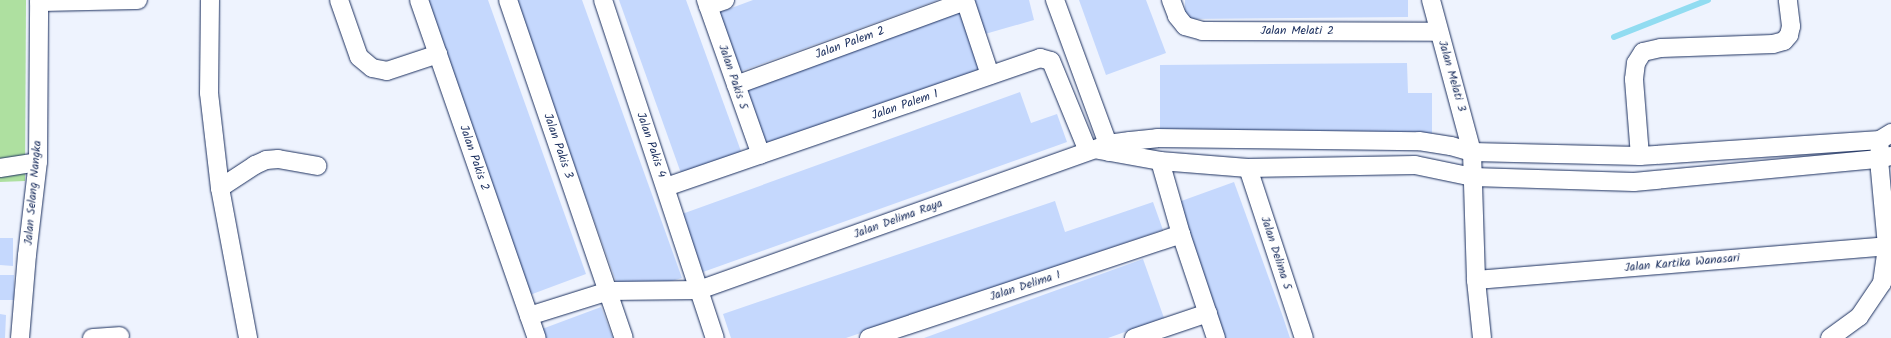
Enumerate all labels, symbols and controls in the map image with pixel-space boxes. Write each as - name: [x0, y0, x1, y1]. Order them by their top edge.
- street label: Jalan Palem 2: [813, 24, 887, 62]
- street label: Jalan Melati 2: [1260, 24, 1334, 38]
- street label: Jalan Melati 3: [1435, 39, 1469, 113]
- street label: Jalan Pakis 5: [715, 43, 751, 111]
- street label: Jalan Palem 1: [870, 87, 940, 123]
- street label: Jalan Pakis 4: [633, 110, 669, 180]
- street label: Jalan Pakis 3: [540, 111, 576, 181]
- street label: Jalan Pakis 2: [456, 123, 492, 193]
- street label: Jalan Selang Nangka: [21, 140, 45, 246]
- street label: Jalan Delima Raya: [851, 196, 945, 242]
- street label: Jalan Delima 5: [1257, 214, 1295, 292]
- street label: Jalan Kartika Wanasari: [1624, 251, 1740, 275]
- street label: Jalan Delima 1: [988, 268, 1062, 304]

